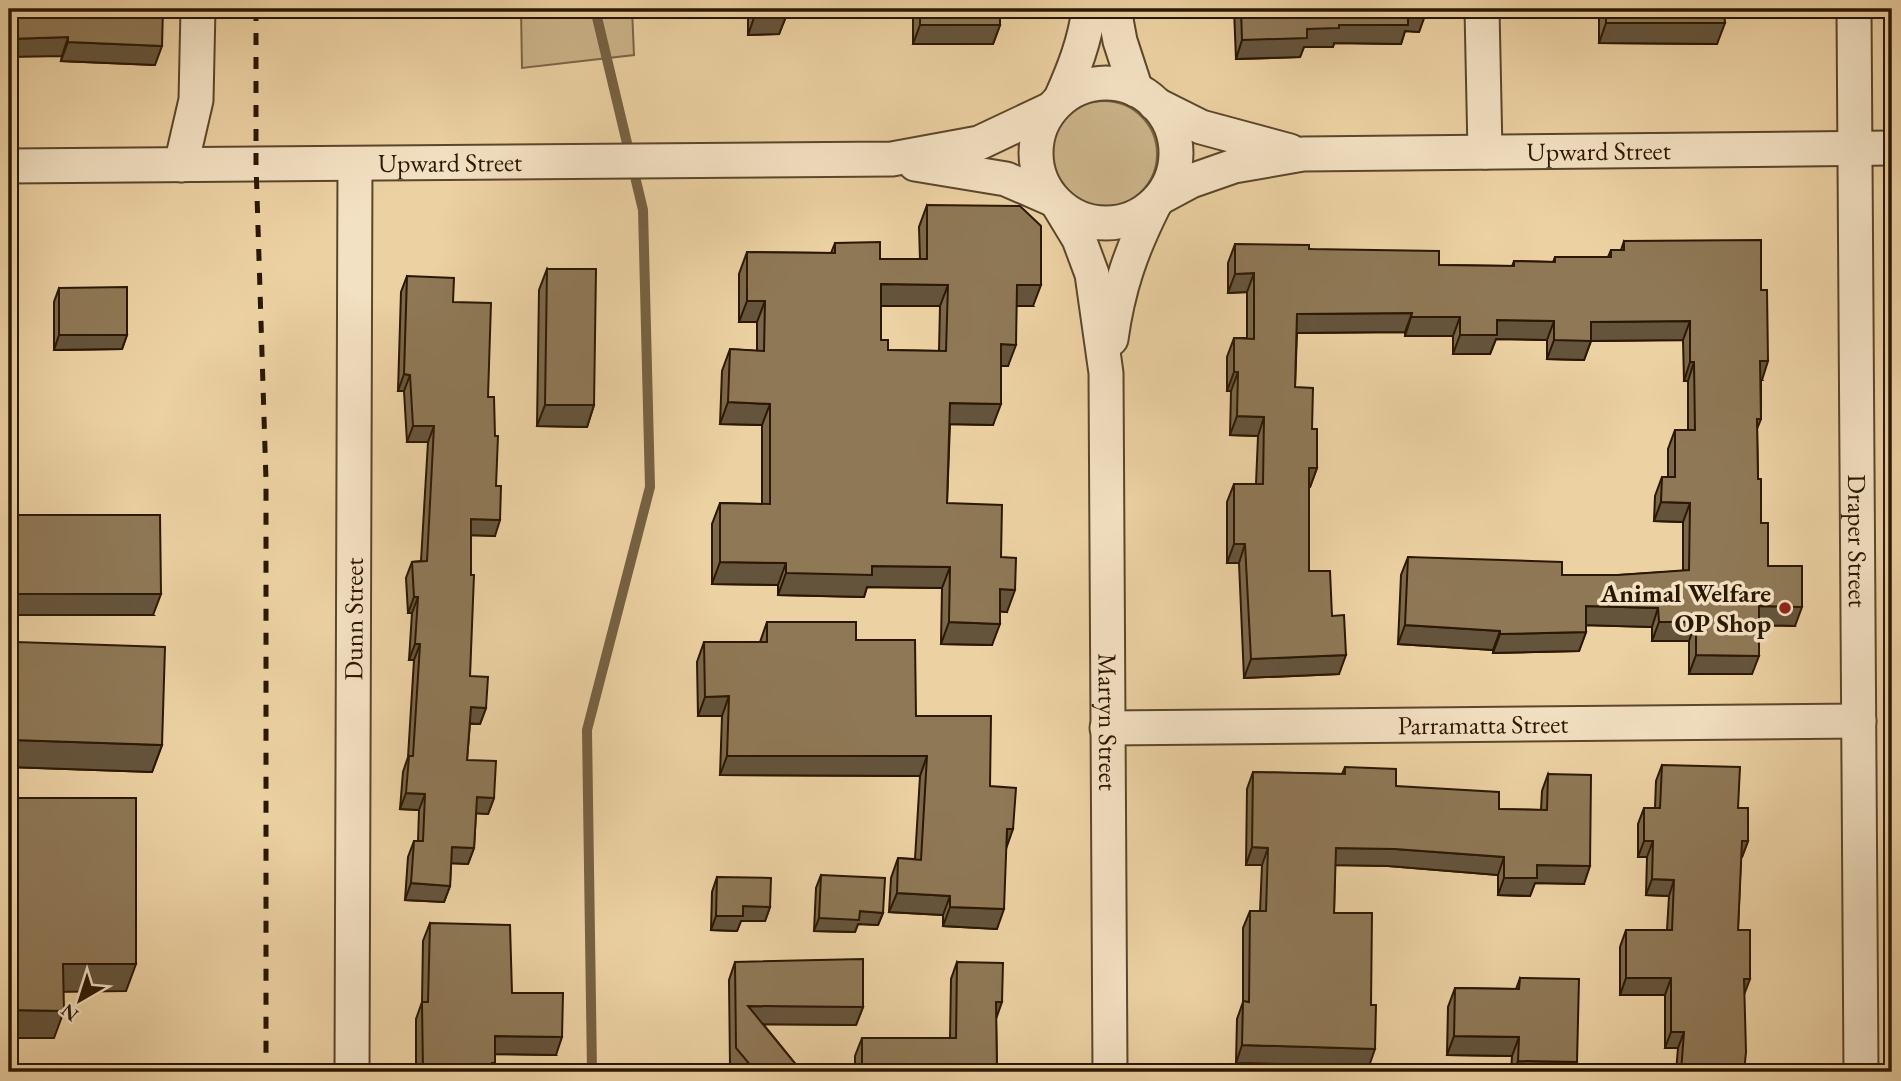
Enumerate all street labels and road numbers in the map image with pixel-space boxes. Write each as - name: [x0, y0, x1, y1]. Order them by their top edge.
- street label: Upward Street: [1526, 133, 1671, 169]
- street label: Upward Street: [378, 145, 522, 180]
- street label: Draper Street: [1840, 474, 1875, 608]
- street label: Dunn Street: [336, 557, 371, 681]
- street label: Martyn Street: [1091, 653, 1125, 791]
- street label: Parramatta Street: [1397, 707, 1569, 742]

